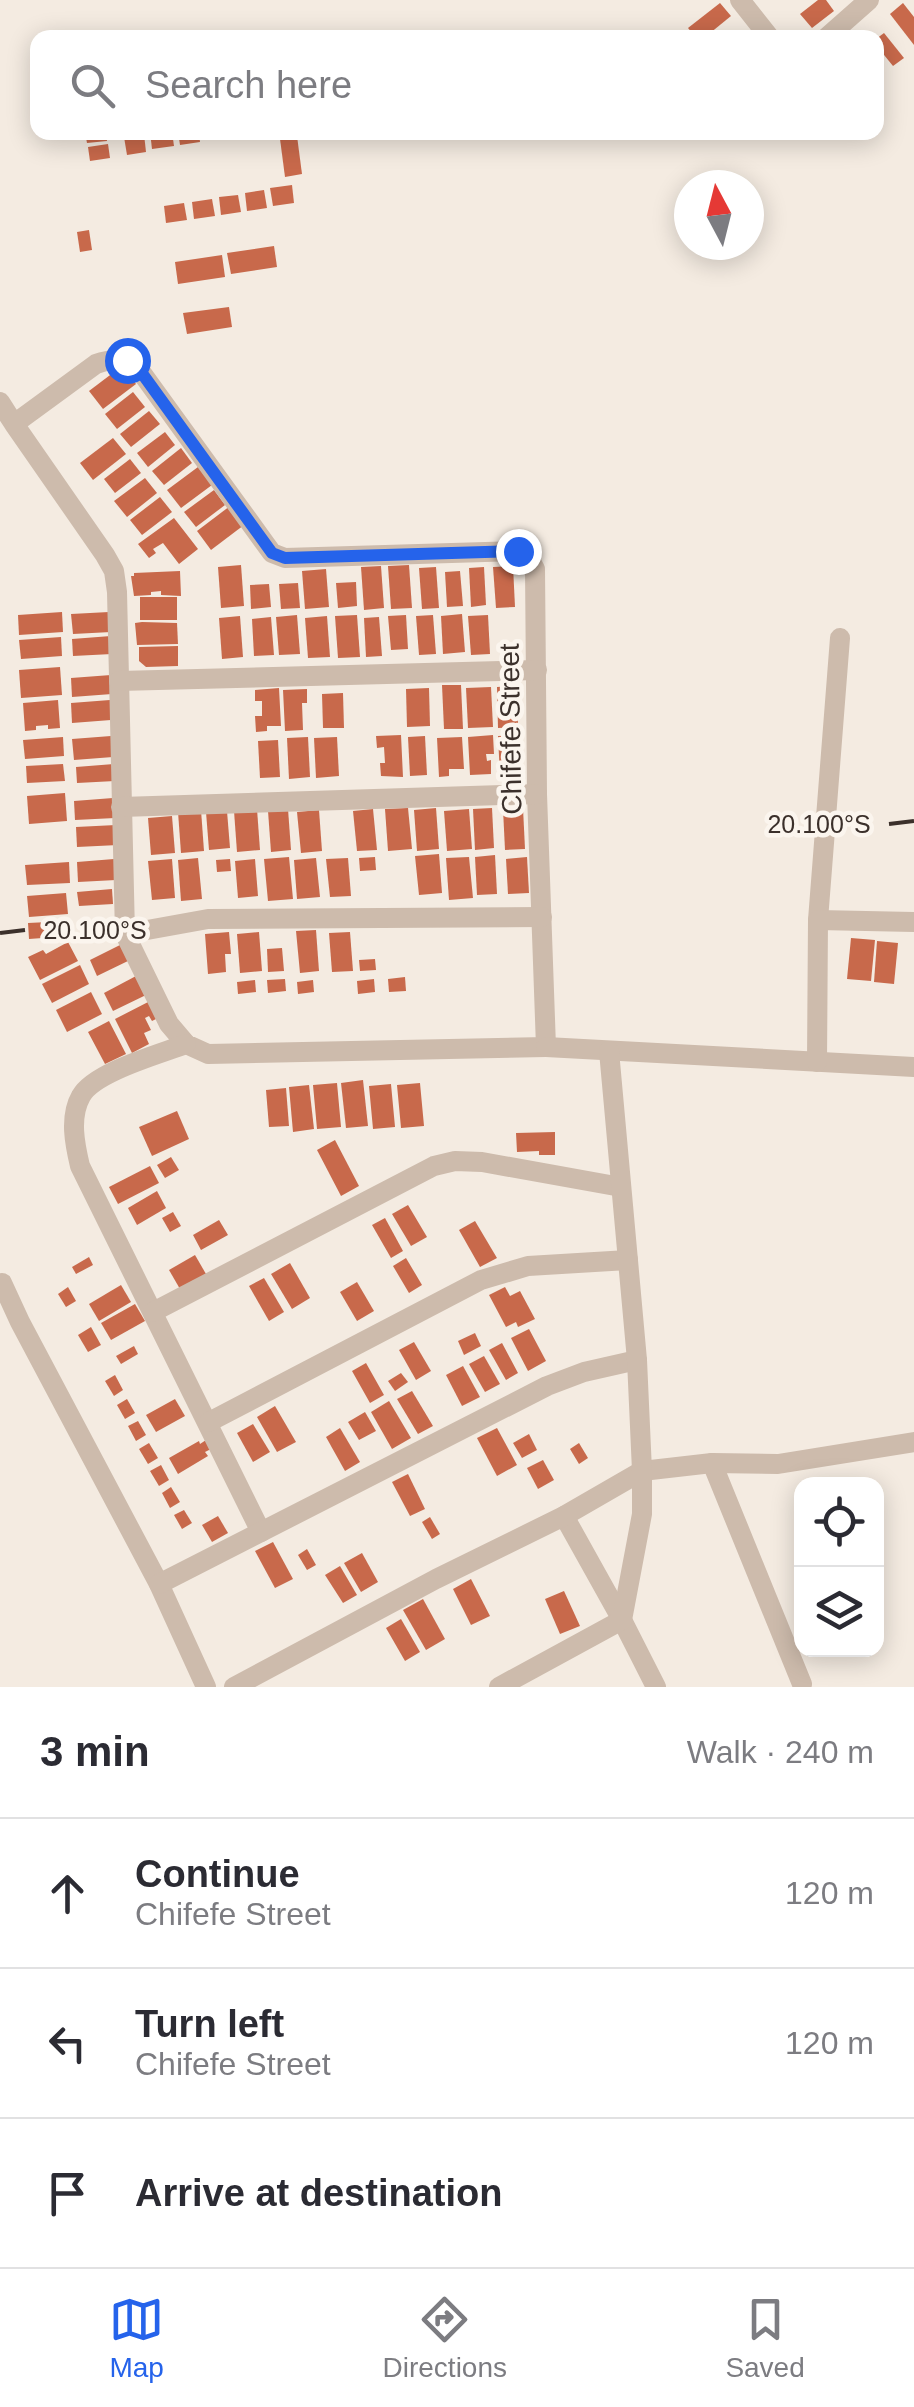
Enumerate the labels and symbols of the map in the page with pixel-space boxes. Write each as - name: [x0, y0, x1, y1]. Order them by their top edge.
- north arrow: [674, 170, 764, 260]
- route start: [105, 338, 151, 384]
- route end: [496, 529, 542, 575]
- street label: Chifefe Street: [494, 643, 527, 815]
- text: 20.100°S: [767, 810, 871, 838]
- text: 20.100°S: [43, 916, 147, 944]

